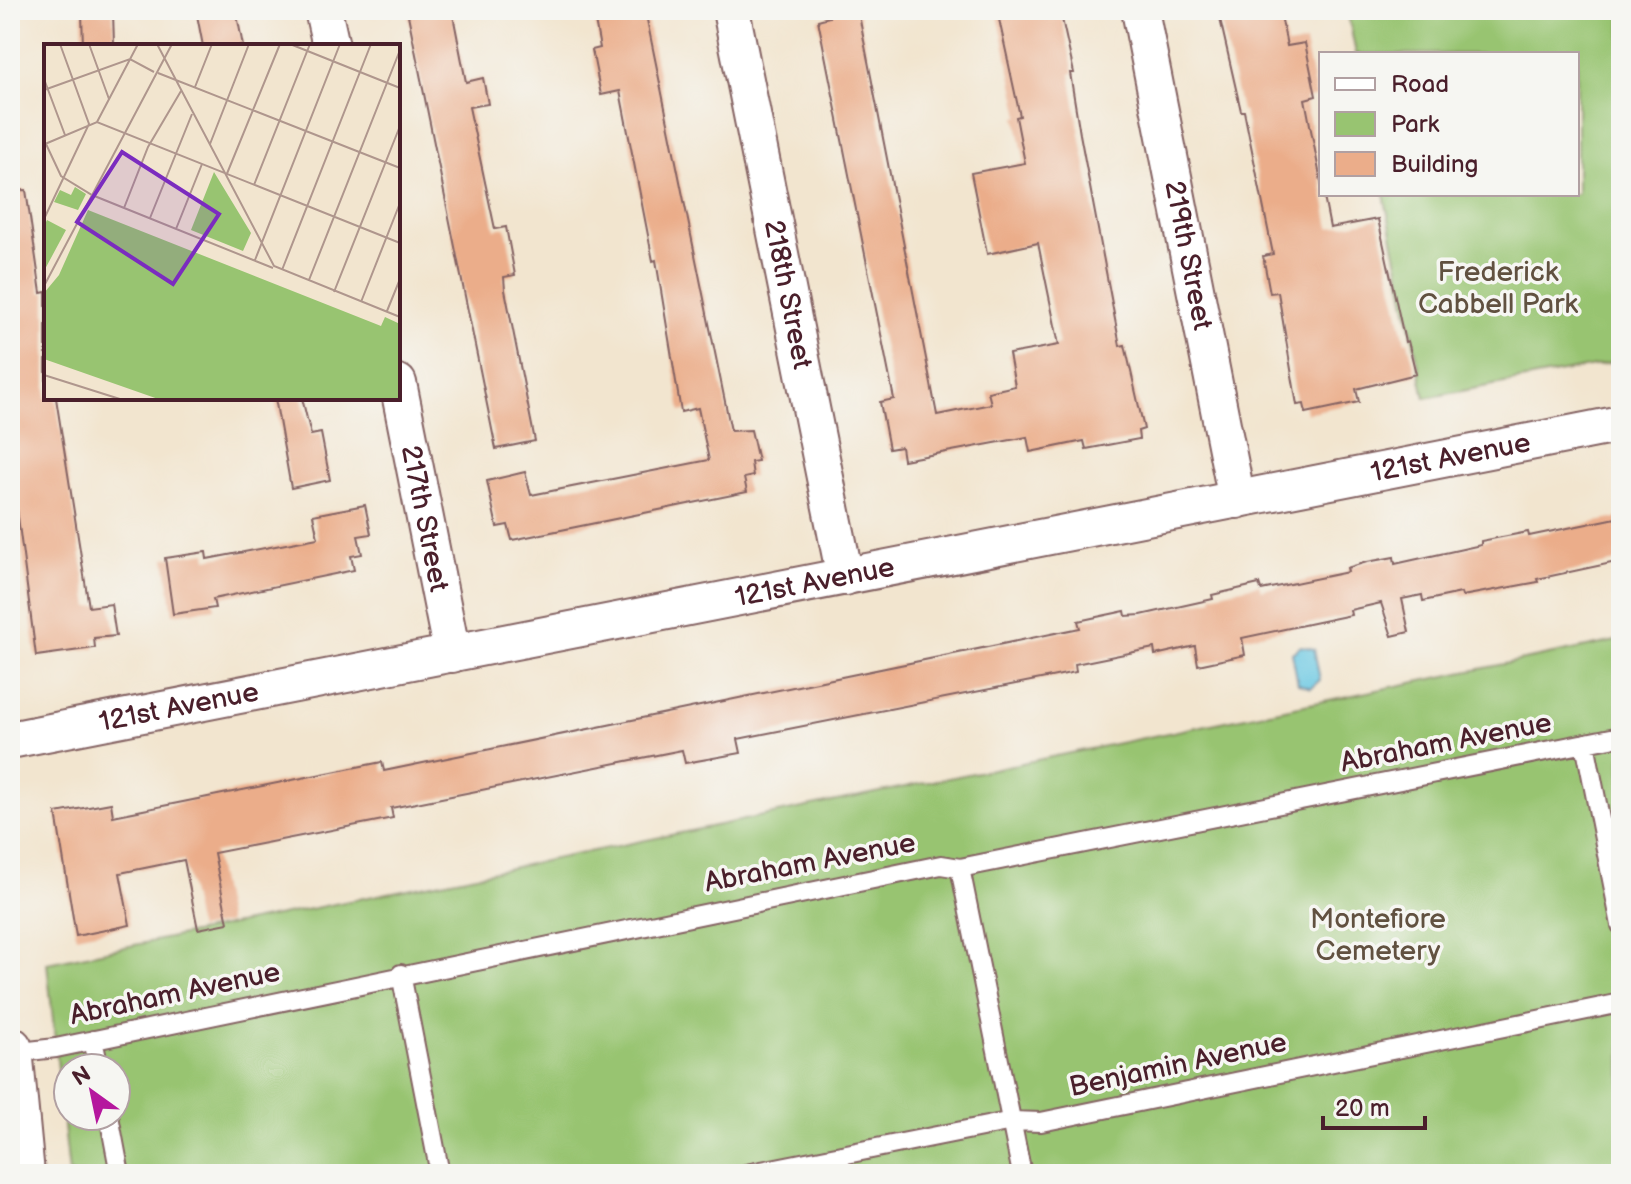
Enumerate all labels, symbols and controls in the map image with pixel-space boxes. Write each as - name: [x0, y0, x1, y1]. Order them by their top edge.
- inset map: [44, 44, 400, 400]
- legend: [1319, 52, 1579, 196]
- text: Road: [1391, 70, 1449, 99]
- text: Park: [1391, 110, 1439, 139]
- text: Building: [1391, 150, 1478, 179]
- street label: 219th Street: [1158, 178, 1219, 333]
- street label: 218th Street: [757, 217, 819, 372]
- park label: Frederick Cabbell Park: [1418, 256, 1578, 321]
- street label: 121st Avenue: [1368, 426, 1533, 489]
- street label: 217th Street: [394, 442, 456, 595]
- street label: 121st Avenue: [732, 550, 897, 614]
- street label: 121st Avenue: [96, 675, 261, 739]
- street label: Abraham Avenue: [1338, 706, 1554, 780]
- street label: Abraham Avenue: [702, 826, 918, 900]
- park label: Montefiore Cemetery: [1310, 903, 1446, 968]
- street label: Abraham Avenue: [67, 956, 283, 1032]
- street label: Benjamin Avenue: [1066, 1026, 1290, 1104]
- north arrow: [52, 1052, 132, 1132]
- text: N: [68, 1061, 96, 1092]
- scale bar: [1323, 1080, 1425, 1130]
- text: 20 m: [1335, 1094, 1390, 1123]

